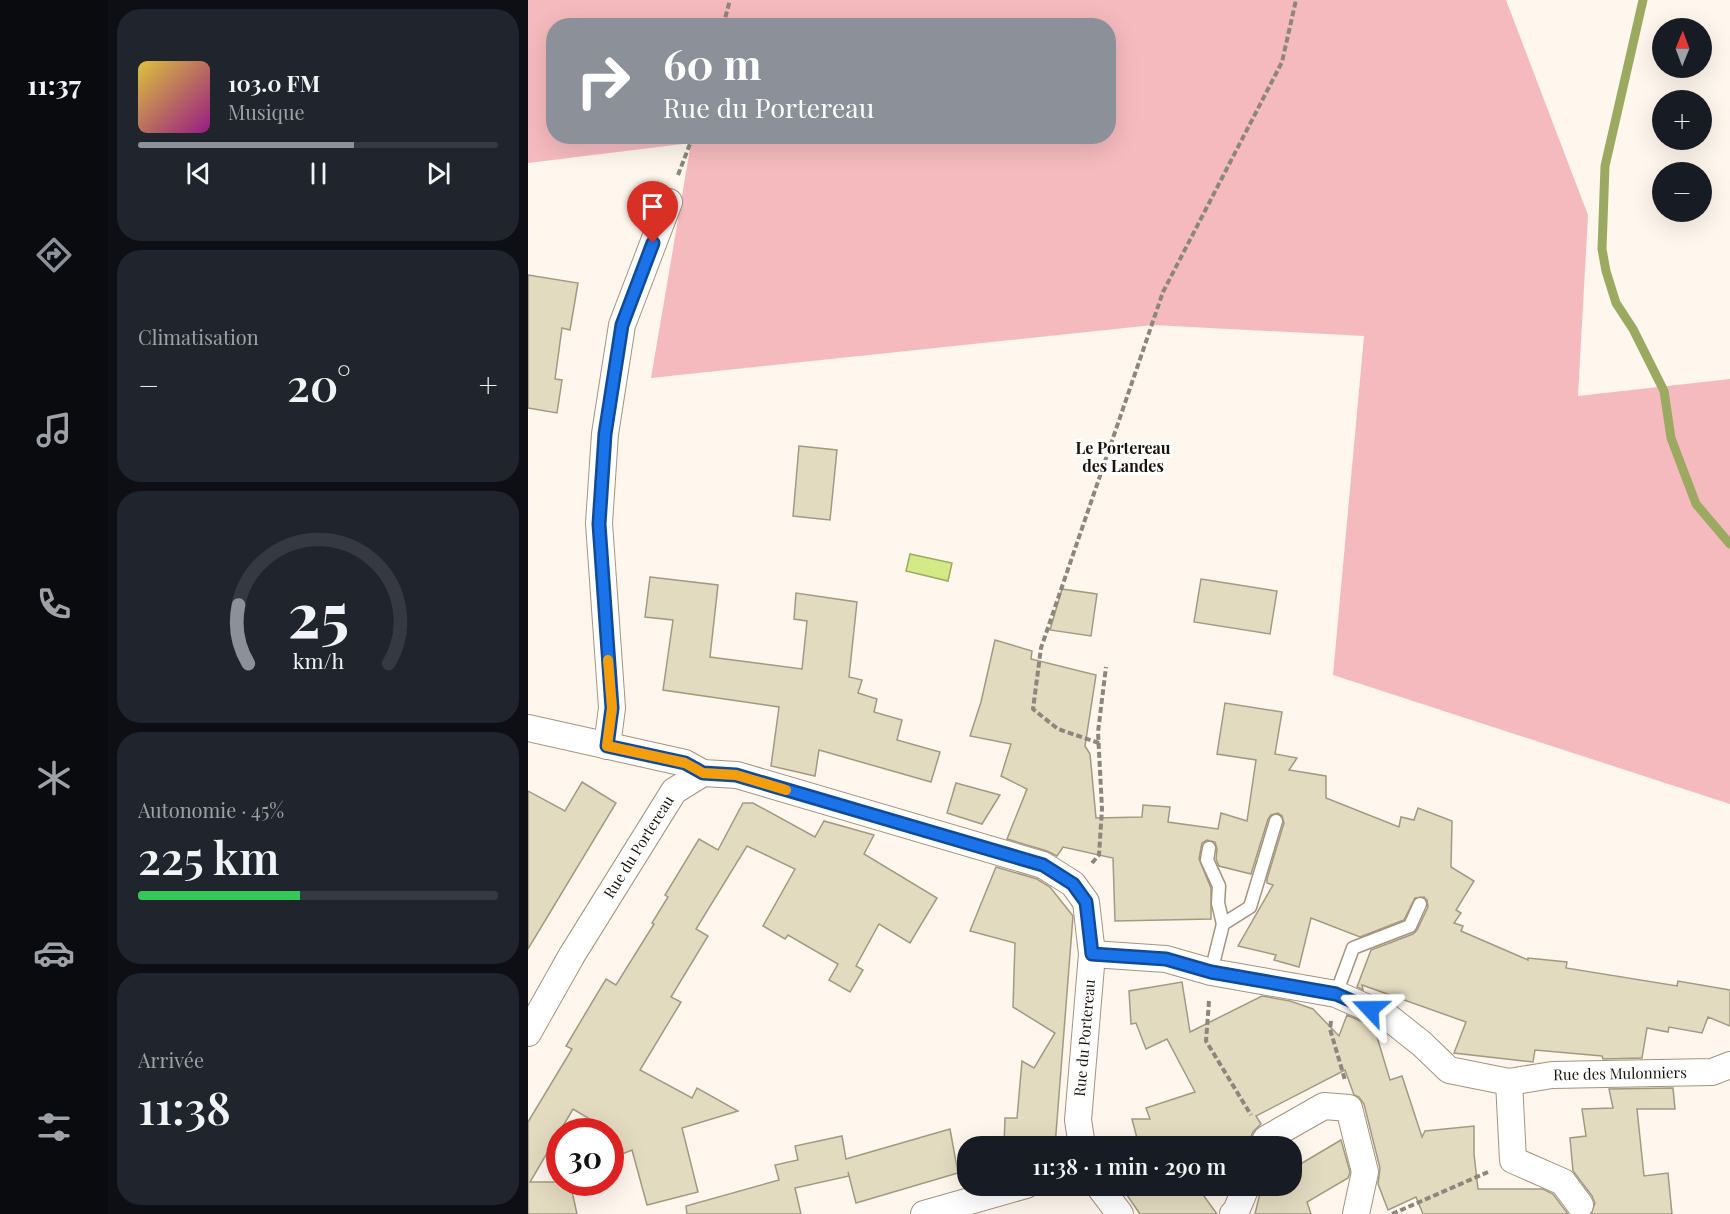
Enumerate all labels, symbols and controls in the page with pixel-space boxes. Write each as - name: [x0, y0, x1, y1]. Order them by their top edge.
- north arrow: [1652, 18, 1712, 78]
- map controls: [1652, 18, 1712, 222]
- text: 60 m: [663, 35, 761, 91]
- icon: right: [564, 42, 642, 120]
- text: 11:37: [27, 66, 81, 102]
- text: 103.0 FM: [228, 68, 320, 98]
- text: Rue du Portereau: [663, 89, 874, 125]
- button: +: [1652, 90, 1712, 150]
- text: Musique: [228, 98, 305, 125]
- icon: previous: [182, 157, 215, 190]
- icon: pause: [302, 157, 335, 190]
- icon: next: [422, 157, 455, 190]
- button: −: [1652, 162, 1712, 222]
- pin: [627, 181, 678, 243]
- icon: arrive: [636, 190, 669, 223]
- icon: directions: [33, 234, 75, 276]
- text: Climatisation: [138, 323, 259, 350]
- text: 20°: [287, 353, 351, 413]
- text: −: [138, 362, 159, 406]
- text: +: [479, 362, 498, 406]
- icon: music: [33, 409, 75, 451]
- district label: Le Portereau des Landes: [1076, 437, 1171, 476]
- text: 25: [287, 570, 349, 654]
- icon: phone: [33, 583, 75, 625]
- text: km/h: [292, 646, 344, 674]
- icon: climate: [33, 757, 75, 799]
- street label: Rue du Portereau: [599, 791, 678, 902]
- text: Autonomie · 45%: [138, 796, 284, 823]
- text: 225 km: [138, 826, 279, 886]
- icon: car: [33, 932, 75, 974]
- position arrow: [1338, 977, 1402, 1041]
- street label: Rue du Portereau: [1069, 978, 1099, 1097]
- text: Arrivée: [138, 1046, 204, 1073]
- street label: Rue des Mulonniers: [1553, 1062, 1687, 1084]
- text: 11:38: [138, 1076, 231, 1136]
- icon: filters: [33, 1106, 75, 1148]
- speed limit sign: 30: [546, 1118, 624, 1196]
- text: 11:38 · 1 min · 290 m: [1033, 1151, 1226, 1181]

